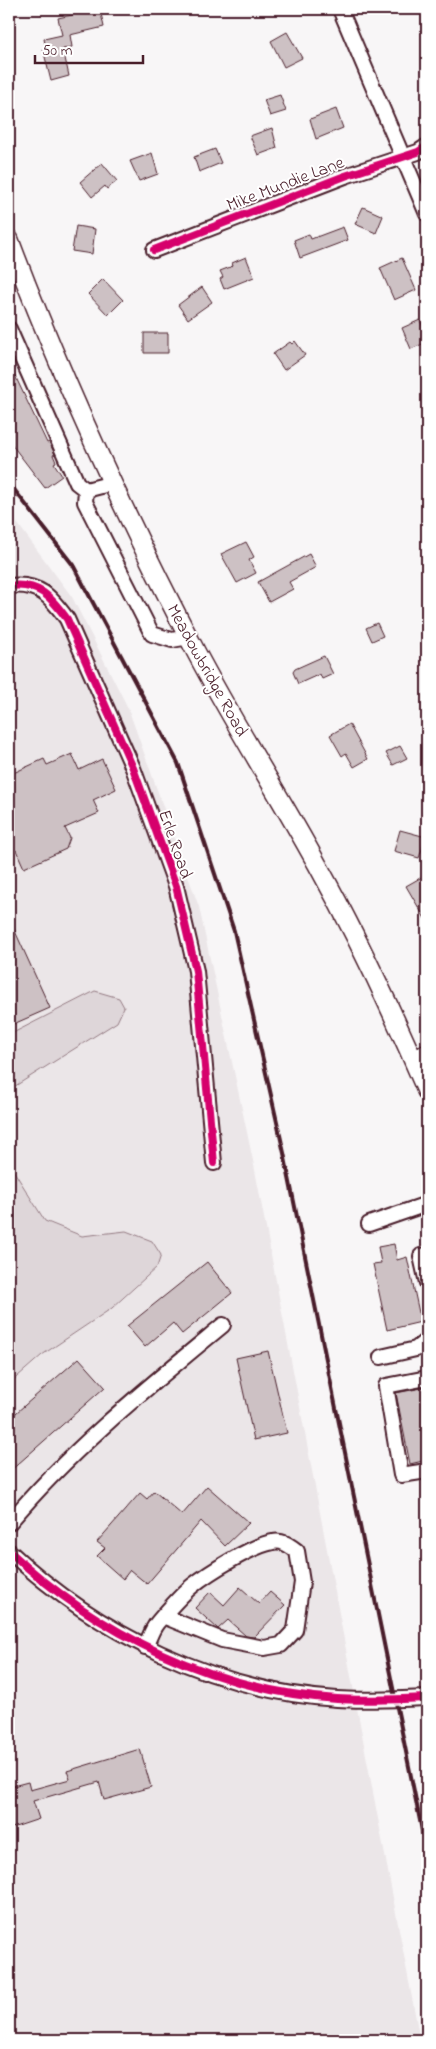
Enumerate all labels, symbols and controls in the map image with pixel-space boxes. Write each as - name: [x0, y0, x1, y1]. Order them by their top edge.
- scale bar: [35, 32, 142, 64]
- text: 50 m: [42, 40, 73, 62]
- street label: Mike Mundie Lane: [223, 150, 349, 219]
- street label: Meadowbridge Road: [158, 600, 253, 742]
- street label: Erle Road: [150, 807, 198, 883]

